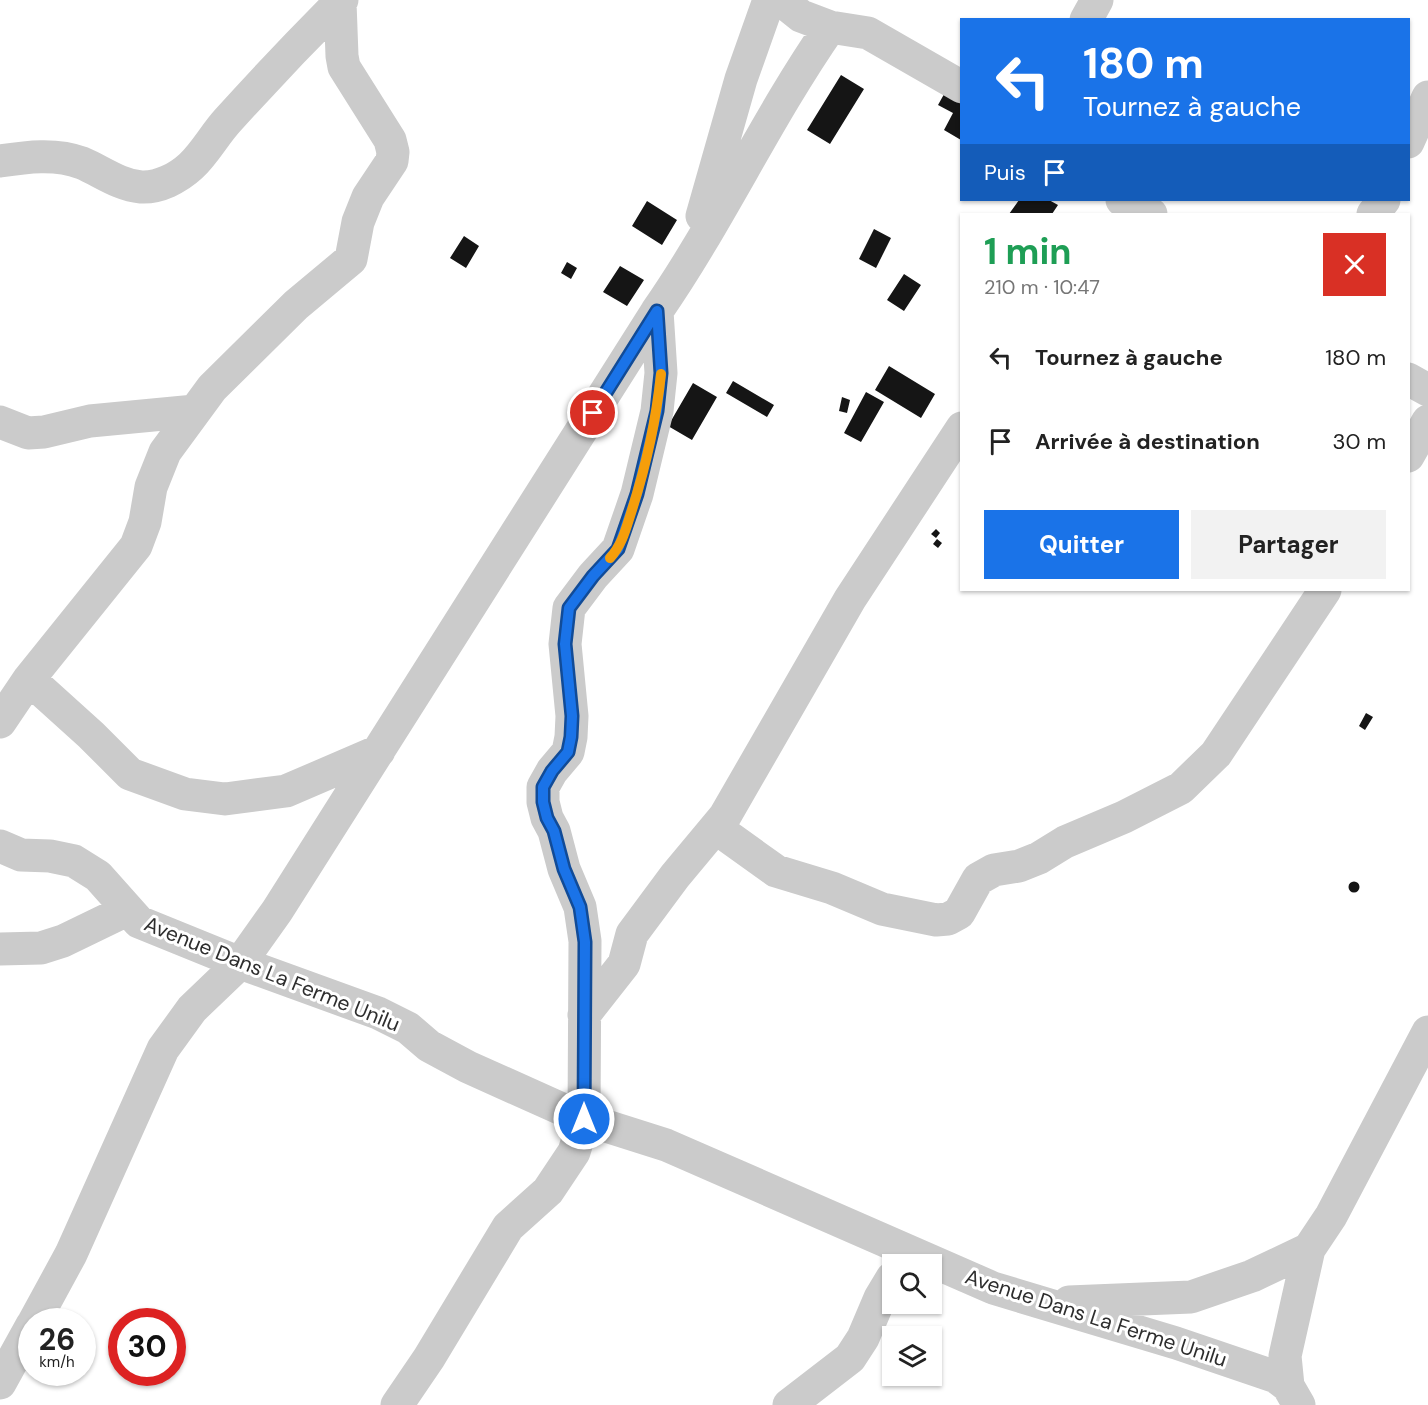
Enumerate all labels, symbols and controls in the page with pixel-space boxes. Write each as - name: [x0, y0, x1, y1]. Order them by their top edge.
- text: 180 m: [1083, 36, 1204, 91]
- icon: left: [984, 42, 1062, 120]
- text: Tournez à gauche: [1083, 89, 1301, 124]
- icon: arrive: [1038, 156, 1071, 189]
- text: Puis: [984, 158, 1026, 187]
- text: 1 min: [984, 228, 1072, 275]
- button: close: [1323, 233, 1386, 296]
- text: 210 m · 10:47: [984, 274, 1100, 300]
- icon: left: [984, 341, 1017, 374]
- text: Tournez à gauche: [1035, 343, 1223, 372]
- text: 180 m: [1325, 343, 1386, 372]
- pin: [567, 387, 618, 438]
- icon: arrive: [576, 396, 609, 429]
- icon: arrive: [984, 425, 1017, 458]
- text: Arrivée à destination: [1035, 427, 1260, 456]
- text: 30 m: [1332, 427, 1386, 456]
- button: Quitter: [984, 510, 1179, 579]
- button: Partager: [1191, 510, 1386, 579]
- street label: Avenue Dans La Ferme Unilu: [140, 910, 404, 1038]
- position arrow: [552, 1087, 616, 1151]
- map controls: [882, 1254, 942, 1386]
- button: search: [882, 1254, 942, 1314]
- street label: Avenue Dans La Ferme Unilu: [962, 1262, 1230, 1374]
- speed limit sign: 30: [108, 1308, 186, 1386]
- text: 26: [39, 1320, 75, 1359]
- button: layers: [882, 1326, 942, 1386]
- text: km/h: [39, 1352, 75, 1372]

